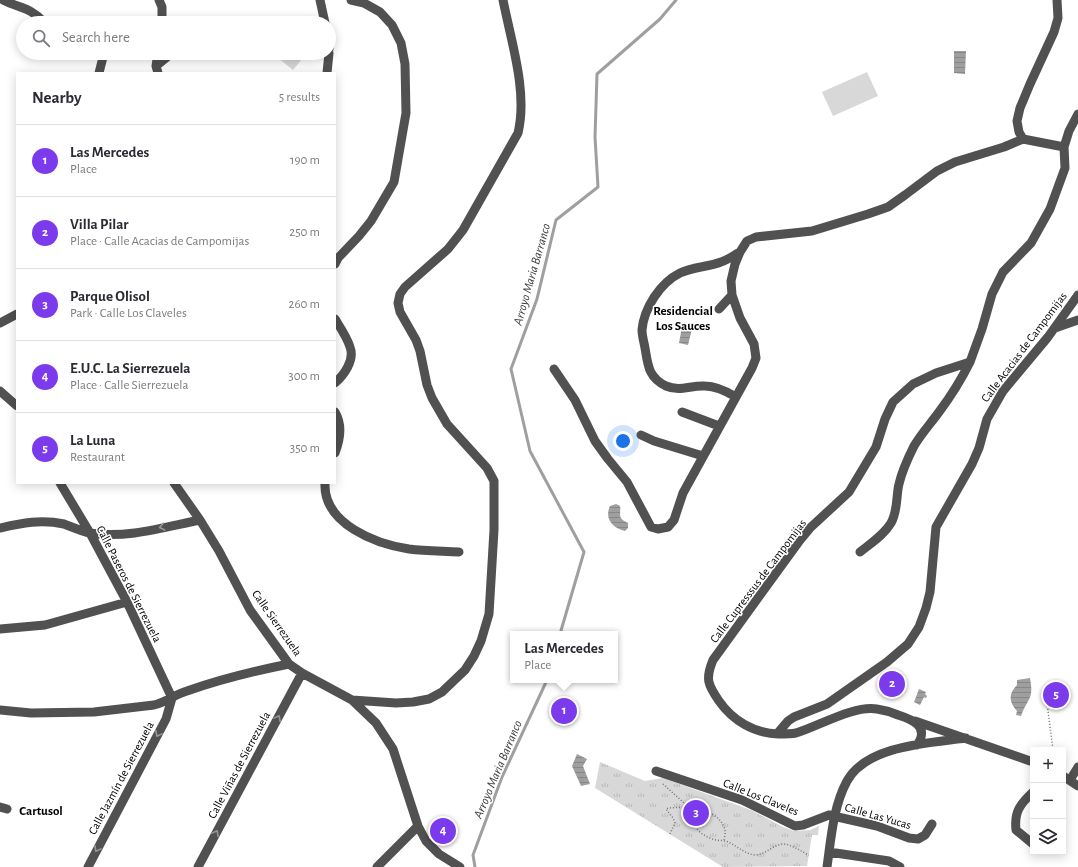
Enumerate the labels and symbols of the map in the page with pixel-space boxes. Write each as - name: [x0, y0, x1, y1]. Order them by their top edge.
- water label: Arroyo Maria Barranco: [511, 222, 553, 328]
- street label: Calle Acacias de Campomijas: [979, 290, 1070, 405]
- district label: Residencial Los Sauces: [653, 305, 713, 333]
- your location: [613, 431, 633, 451]
- street label: Calle Cupresssus de Campomijas: [708, 517, 809, 646]
- one-way arrow: [159, 523, 165, 531]
- street label: Calle Paseros de Sierrezuela: [94, 524, 164, 645]
- street label: Calle Sierrezuela: [250, 588, 304, 659]
- pin: 2: [879, 669, 905, 699]
- pin: 5: [1043, 680, 1069, 710]
- pin: 1: [551, 696, 577, 726]
- street label: Calle Viñas de Sierrezuela: [206, 709, 273, 820]
- one-way arrow: [273, 715, 280, 722]
- street label: Calle Jazmín de Sierrezuela: [86, 719, 156, 836]
- water label: Arroyo Maria Barranco: [471, 719, 525, 821]
- one-way arrow: [155, 730, 163, 737]
- street label: Calle Los Claveles: [722, 776, 800, 818]
- pin: 3: [683, 798, 709, 828]
- street label: Calle Las Yucas: [843, 801, 913, 831]
- district label: Cartusol: [19, 805, 63, 818]
- pin: 4: [430, 816, 456, 846]
- one-way arrow: [211, 829, 219, 837]
- one-way arrow: [95, 845, 102, 852]

